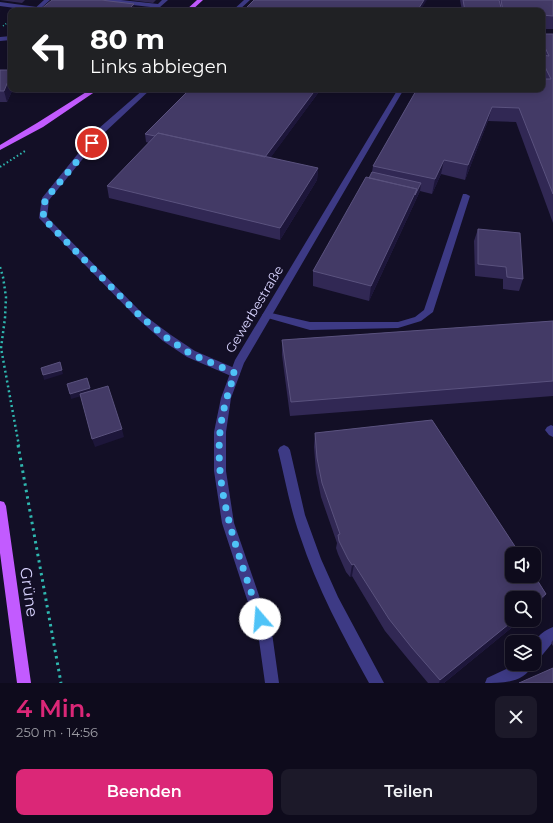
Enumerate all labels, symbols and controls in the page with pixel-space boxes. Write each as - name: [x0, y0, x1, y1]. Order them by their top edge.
- text: 80 m: [90, 22, 165, 56]
- icon: left: [24, 24, 76, 76]
- text: Links abbiegen: [90, 56, 228, 78]
- pin: [75, 126, 109, 160]
- icon: arrive: [81, 132, 103, 154]
- street label: Gewerbestraße: [222, 262, 286, 356]
- map controls: [505, 547, 541, 671]
- button: sound: [505, 547, 541, 583]
- street label: Grüne: [16, 566, 42, 618]
- button: search: [505, 591, 541, 627]
- position arrow: [239, 598, 281, 640]
- button: layers: [505, 635, 541, 671]
- text: 4 Min.: [16, 694, 91, 723]
- button: close: [495, 696, 537, 738]
- text: 250 m · 14:56: [16, 724, 98, 740]
- button: Beenden: [16, 769, 273, 815]
- button: Teilen: [281, 769, 537, 815]

